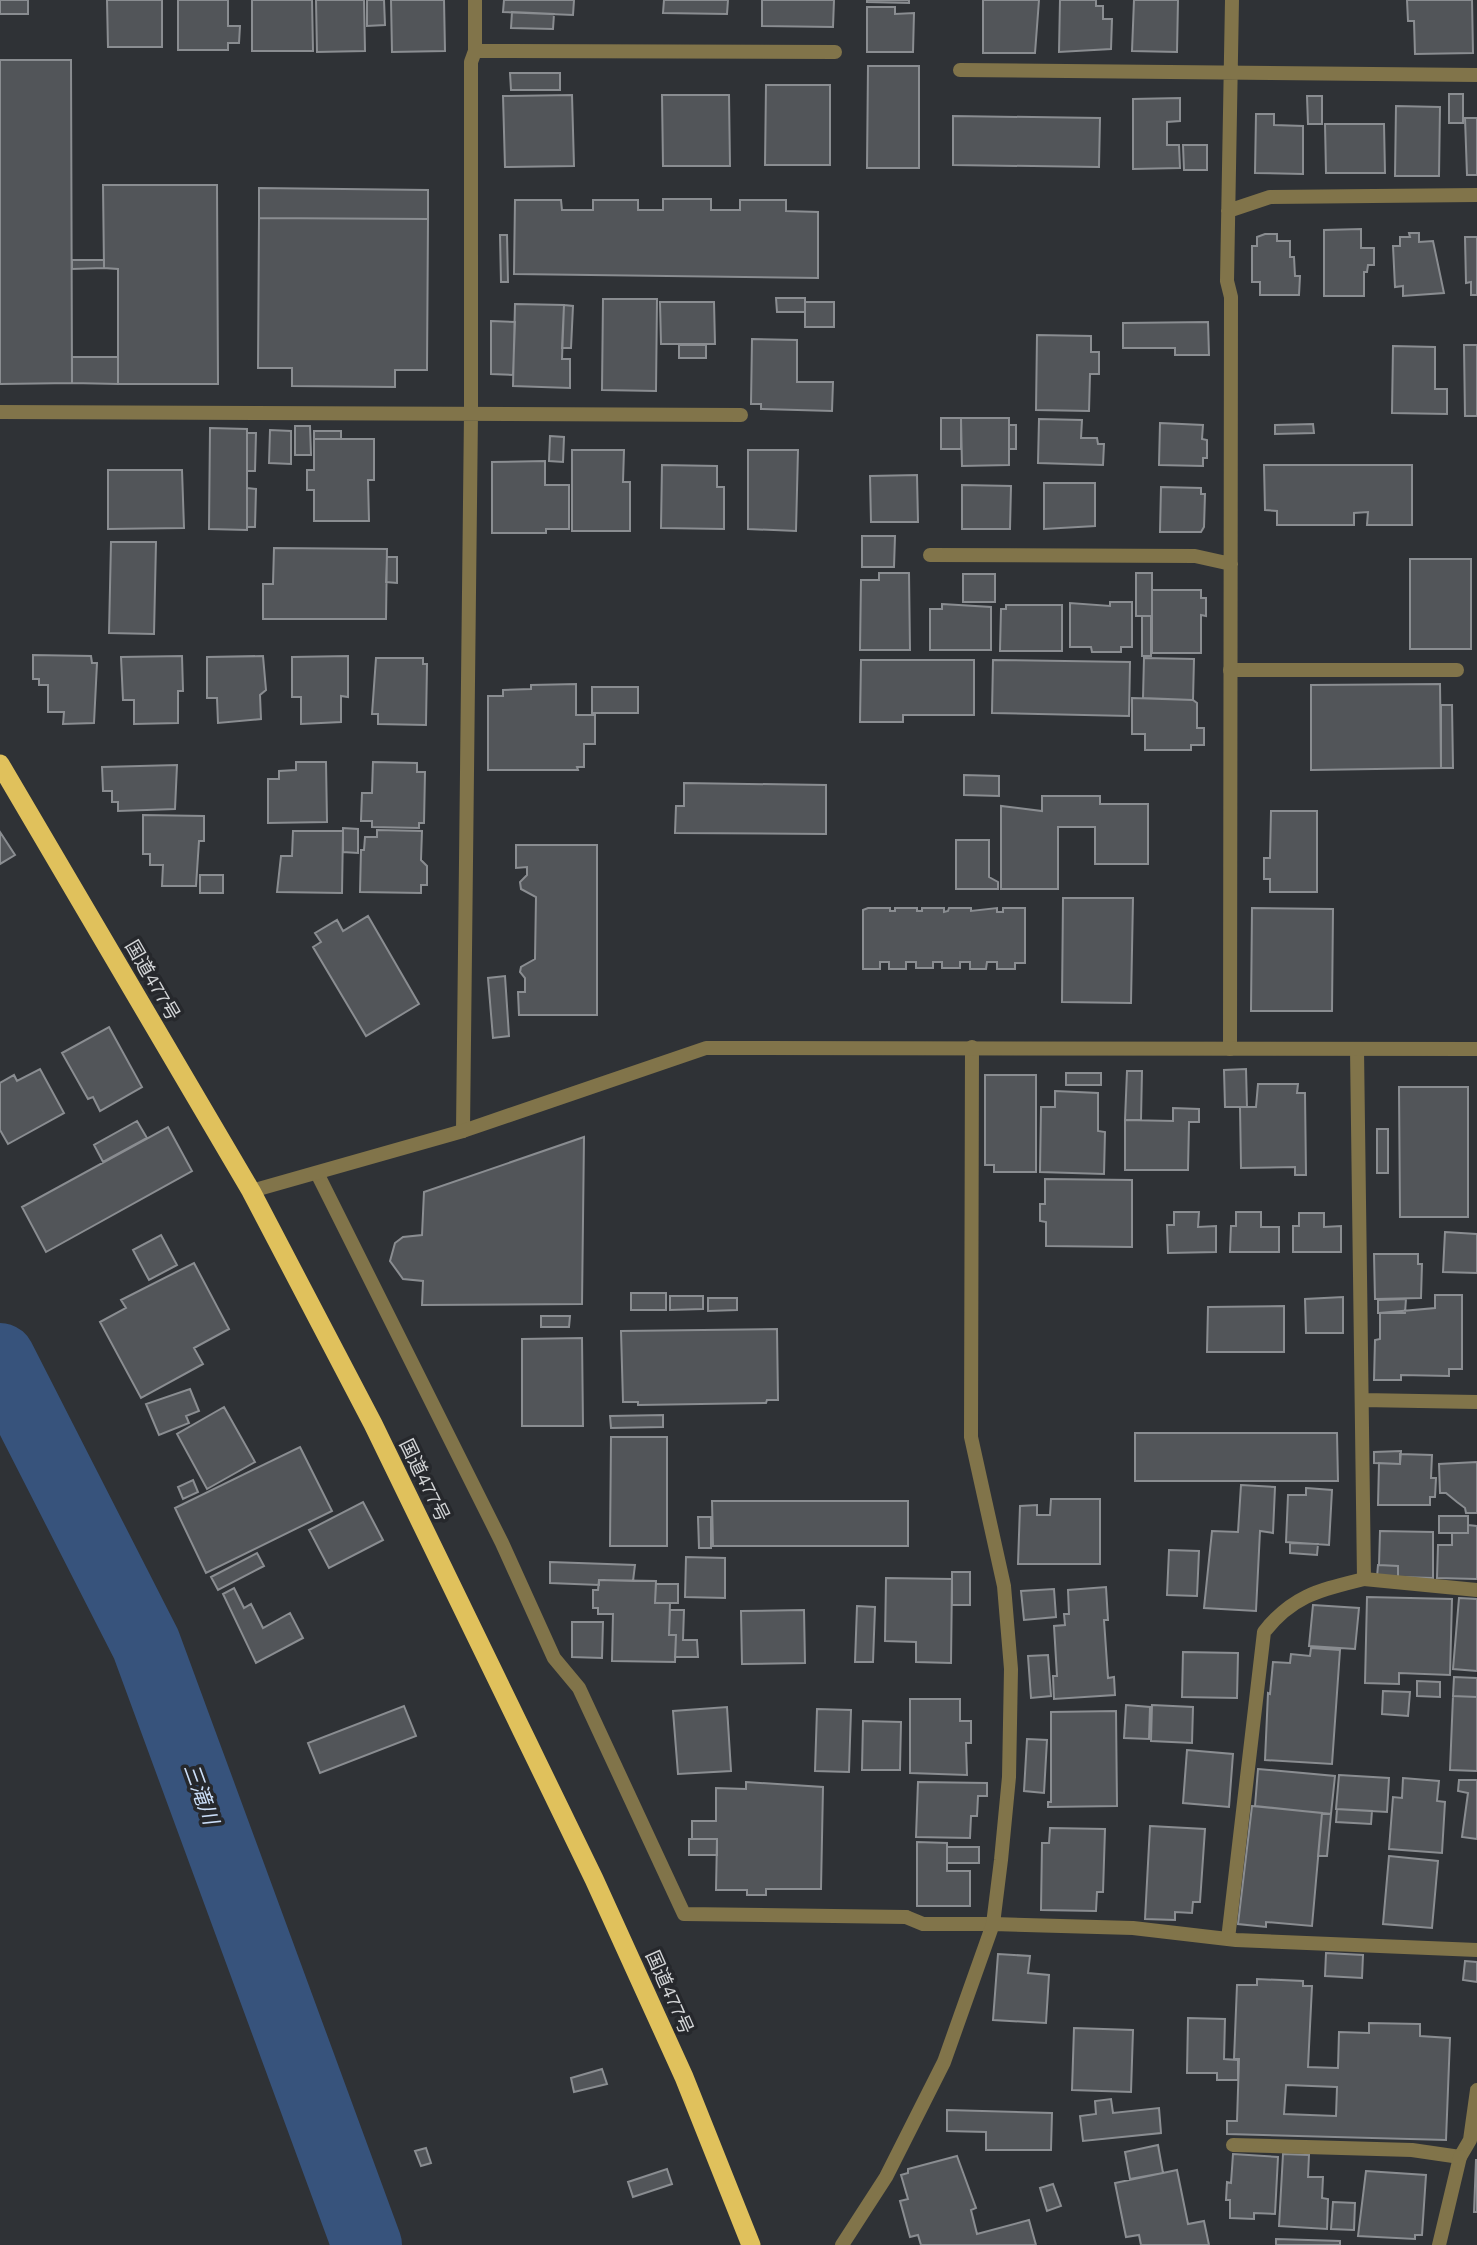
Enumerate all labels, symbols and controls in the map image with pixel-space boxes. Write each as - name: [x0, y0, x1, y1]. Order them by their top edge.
- street label: 国道477号: [120, 936, 185, 1025]
- street label: 国道477号: [395, 1435, 454, 1525]
- water label: 三滝川: [179, 1760, 225, 1830]
- street label: 国道477号: [641, 1947, 698, 2038]

